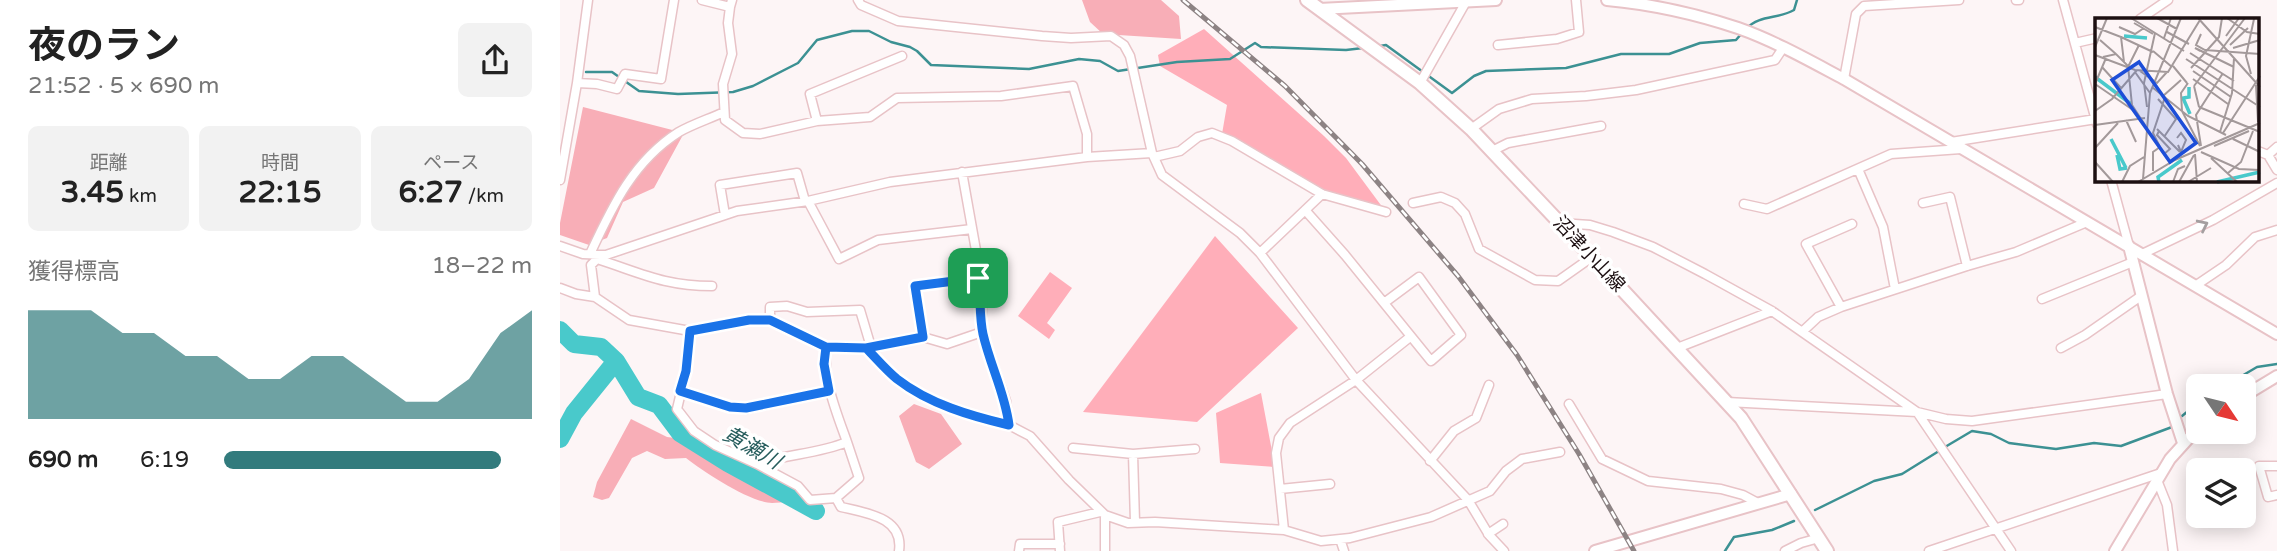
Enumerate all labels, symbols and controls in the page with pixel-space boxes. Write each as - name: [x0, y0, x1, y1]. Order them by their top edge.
- inset map: [2095, 18, 2260, 182]
- text: 夜のラン: [28, 23, 180, 69]
- button: share: [458, 23, 532, 97]
- text: 21:52 · 5 × 690 m: [28, 72, 219, 100]
- text: 距離: [90, 152, 128, 174]
- text: 時間: [261, 152, 299, 174]
- text: ペース: [423, 152, 479, 174]
- text: 3.45: [60, 174, 124, 211]
- text: 22:15: [238, 174, 322, 211]
- text: 6:27: [399, 174, 463, 211]
- text: km: [124, 185, 157, 207]
- text: /km: [463, 185, 504, 207]
- street label: 沼津小山線: [1549, 212, 1629, 296]
- one-way arrow: [2196, 219, 2209, 233]
- pin: [948, 248, 1008, 308]
- text: 18–22 m: [431, 252, 532, 280]
- text: 獲得標高: [28, 258, 120, 286]
- icon: arrive: [959, 259, 997, 297]
- north arrow: [2186, 374, 2256, 444]
- map controls: [2186, 374, 2256, 528]
- water label: 黄瀬川: [718, 421, 787, 476]
- text: 690 m: [28, 446, 98, 474]
- text: 6:19: [140, 446, 189, 474]
- button: layers: [2186, 458, 2256, 528]

